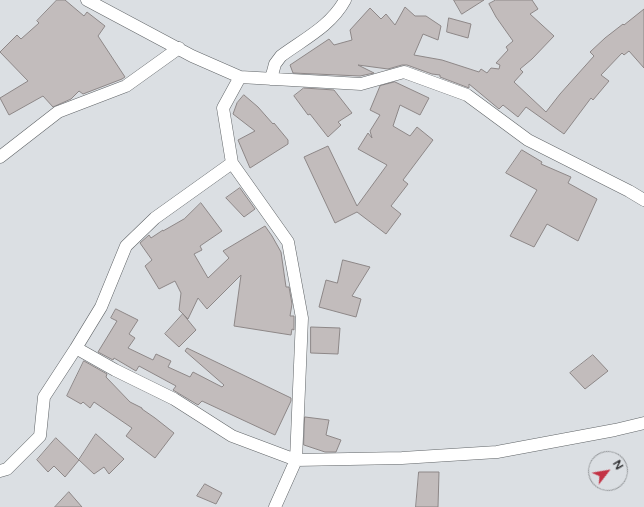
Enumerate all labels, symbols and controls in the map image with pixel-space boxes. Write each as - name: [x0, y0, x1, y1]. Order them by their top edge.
- north arrow: [588, 451, 628, 491]
- text: N: [610, 458, 626, 472]

